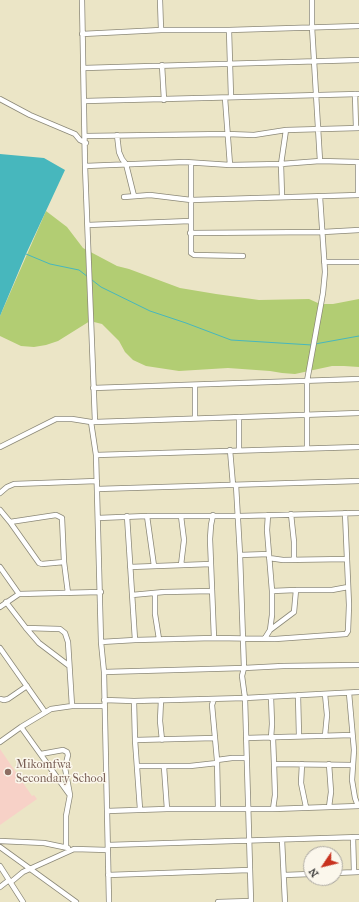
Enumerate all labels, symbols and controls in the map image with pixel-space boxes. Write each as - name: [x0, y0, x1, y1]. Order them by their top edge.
- place label: Mikomfwa Secondary School: [16, 758, 106, 786]
- marker: Mikomfwa Secondary School: [3, 767, 13, 777]
- north arrow: [303, 846, 343, 886]
- text: N: [306, 865, 321, 880]

